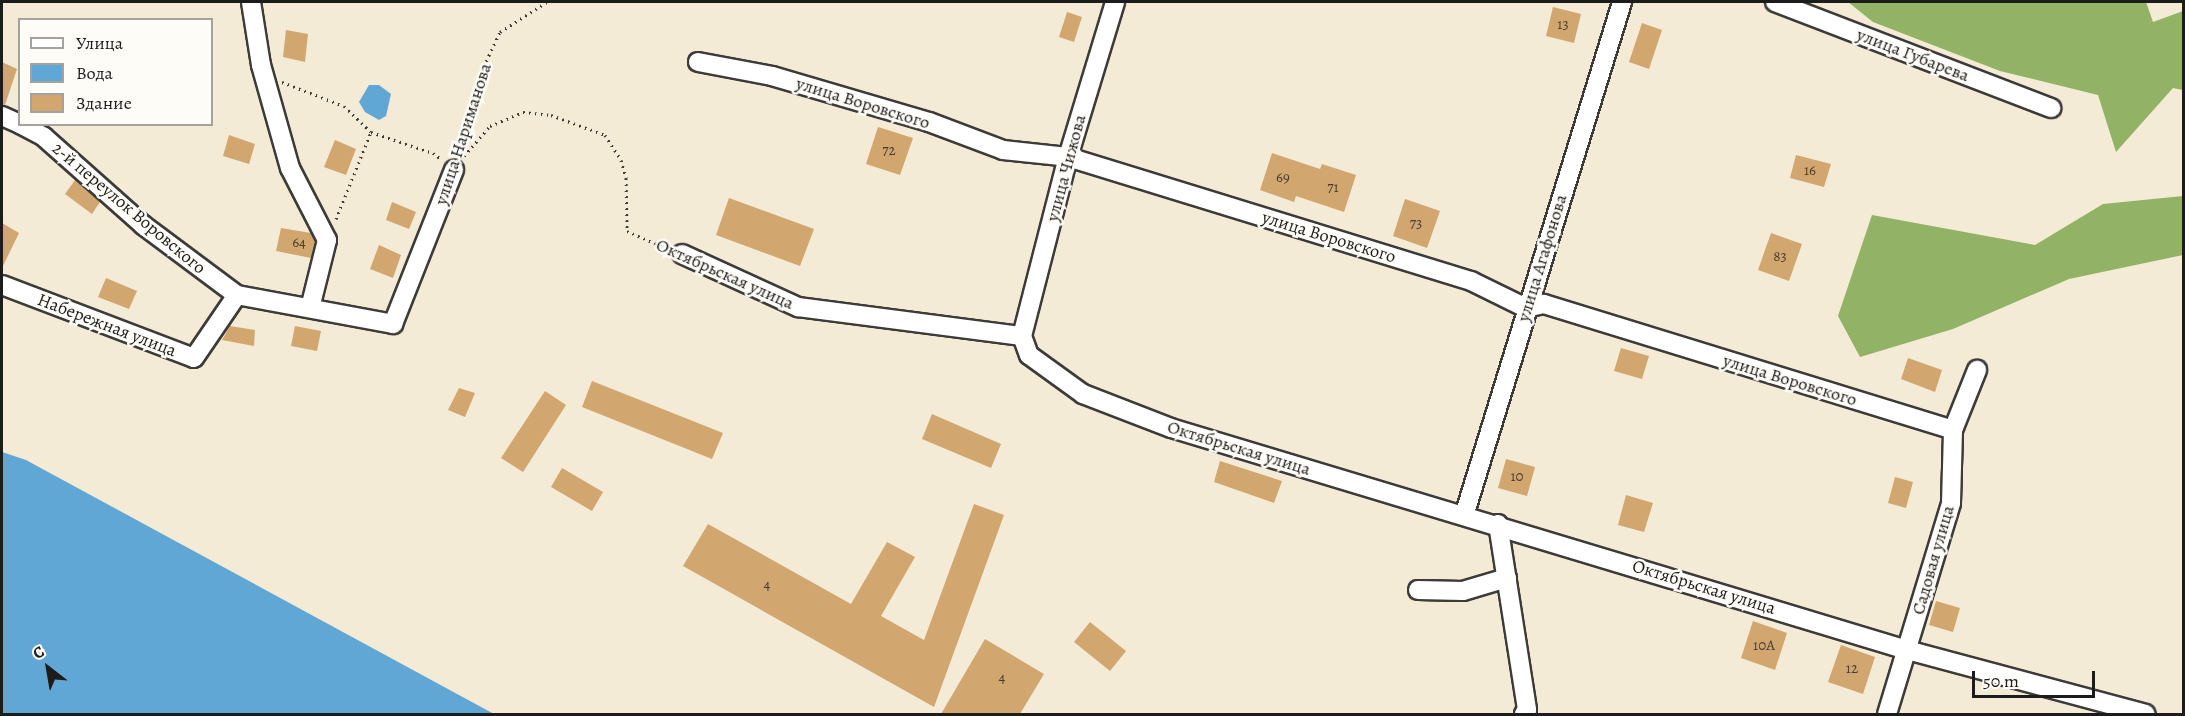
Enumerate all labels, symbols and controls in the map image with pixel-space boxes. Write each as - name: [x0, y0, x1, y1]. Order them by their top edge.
- house number: 13: [1557, 16, 1569, 34]
- legend: [18, 18, 213, 126]
- street label: улица Губарева: [1854, 24, 1972, 86]
- text: Улица: [76, 31, 123, 55]
- street label: улица Нариманова: [430, 60, 496, 208]
- text: Вода: [76, 61, 113, 85]
- street label: улица Воровского: [793, 72, 933, 134]
- text: Здание: [76, 91, 132, 115]
- street label: улица Чижова: [1041, 112, 1091, 224]
- street label: 2-й переулок Воровского: [48, 137, 210, 279]
- house number: 72: [882, 142, 896, 160]
- house number: 16: [1804, 162, 1816, 180]
- house number: 69: [1276, 169, 1290, 187]
- house number: 71: [1327, 179, 1339, 197]
- street label: улица Агафонова: [1512, 192, 1572, 324]
- street label: улица Воровского: [1259, 206, 1399, 268]
- house number: 73: [1410, 215, 1422, 233]
- house number: 64: [292, 234, 306, 252]
- street label: Октябрьская улица: [653, 234, 797, 314]
- house number: 83: [1773, 248, 1787, 266]
- street label: Набережная улица: [35, 289, 179, 361]
- street label: улица Воровского: [1720, 349, 1860, 411]
- street label: Октябрьская улица: [1165, 416, 1313, 480]
- house number: 10: [1510, 468, 1524, 486]
- street label: Садовая улица: [1907, 503, 1959, 617]
- street label: Октябрьская улица: [1630, 555, 1778, 619]
- house number: 4: [764, 576, 770, 594]
- house number: 10А: [1753, 637, 1775, 655]
- north arrow: [18, 638, 78, 698]
- text: С: [29, 641, 49, 665]
- scale bar: [1975, 659, 2098, 697]
- house number: 12: [1846, 660, 1858, 678]
- house number: 4: [999, 669, 1005, 687]
- text: 50 m: [1983, 669, 2019, 693]

